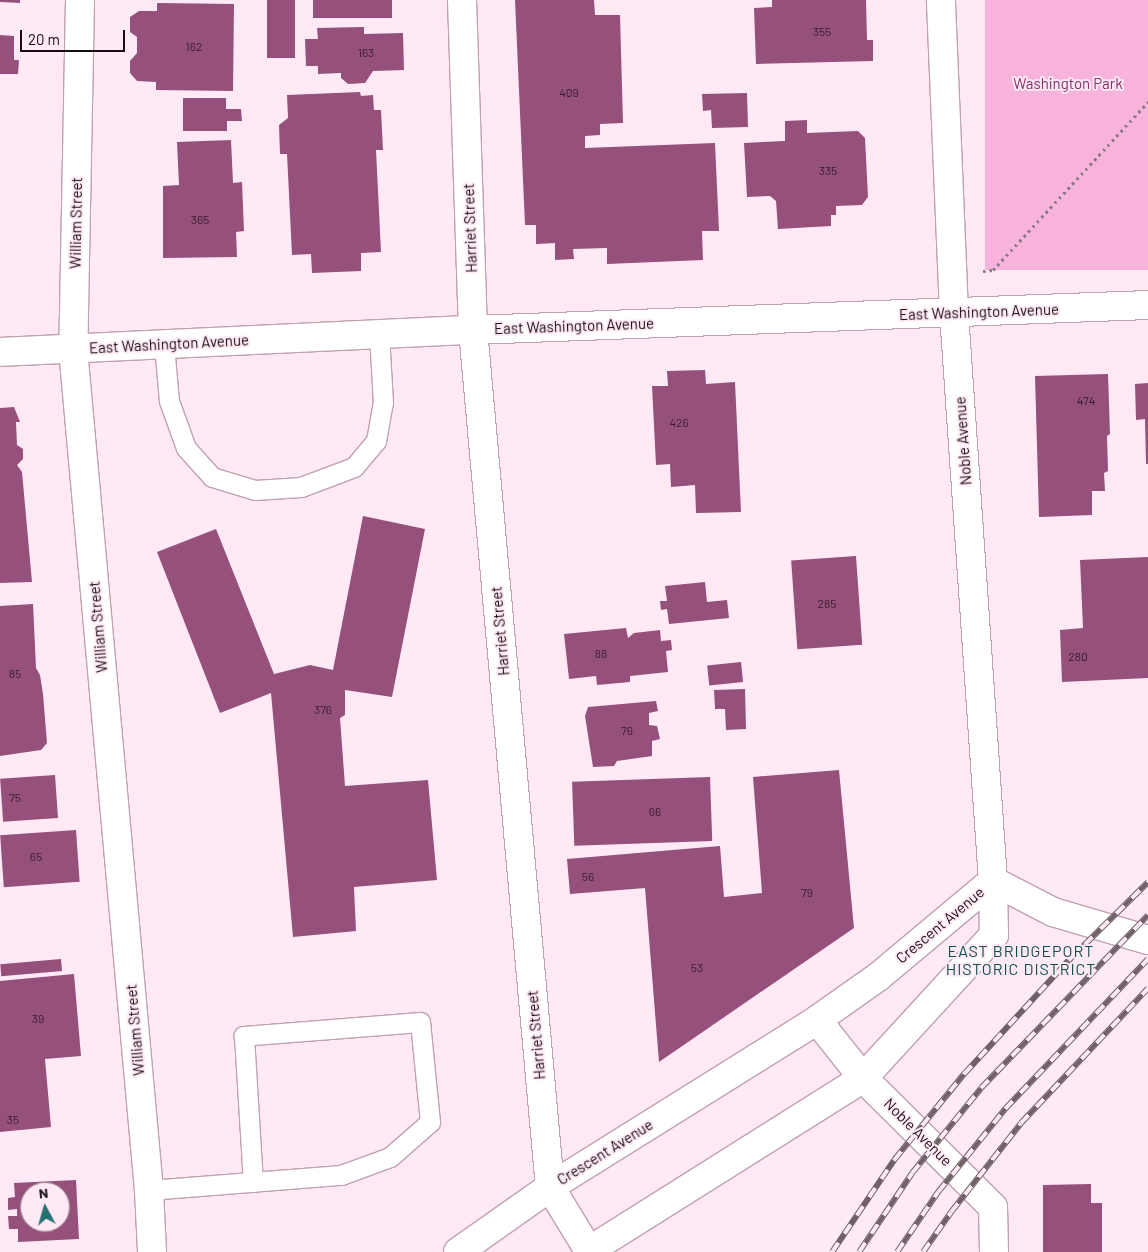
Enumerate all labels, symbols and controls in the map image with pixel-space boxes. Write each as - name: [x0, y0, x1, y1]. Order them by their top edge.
- scale bar: [22, 20, 128, 52]
- house number: 355: [813, 25, 831, 39]
- text: 20 m: [28, 30, 60, 48]
- house number: 162: [186, 40, 202, 54]
- house number: 163: [358, 46, 374, 60]
- park label: Washington Park: [1013, 75, 1123, 93]
- house number: 409: [559, 86, 579, 100]
- house number: 335: [819, 164, 837, 178]
- street label: William Street: [66, 177, 86, 269]
- street label: Harriet Street: [459, 183, 481, 273]
- house number: 365: [191, 213, 209, 227]
- street label: East Washington Avenue: [899, 300, 1059, 324]
- street label: East Washington Avenue: [494, 314, 654, 338]
- street label: East Washington Avenue: [89, 331, 249, 357]
- house number: 474: [1077, 394, 1095, 408]
- street label: Noble Avenue: [951, 396, 975, 486]
- house number: 426: [669, 416, 689, 430]
- street label: William Street: [85, 581, 111, 673]
- street label: Harriet Street: [487, 586, 513, 676]
- house number: 285: [818, 597, 836, 611]
- house number: 88: [595, 647, 607, 661]
- house number: 280: [1068, 650, 1088, 664]
- house number: 85: [9, 667, 21, 681]
- house number: 376: [314, 703, 332, 717]
- house number: 76: [621, 724, 633, 738]
- house number: 75: [9, 791, 21, 805]
- house number: 66: [649, 805, 661, 819]
- house number: 65: [30, 850, 42, 864]
- house number: 56: [582, 870, 594, 884]
- street label: Crescent Avenue: [892, 883, 988, 967]
- house number: 79: [801, 886, 813, 900]
- district label: EAST BRIDGEPORT HISTORIC DISTRICT: [944, 941, 1098, 979]
- house number: 53: [691, 961, 703, 975]
- street label: William Street: [122, 984, 148, 1076]
- street label: Harriet Street: [523, 990, 549, 1080]
- house number: 39: [32, 1012, 44, 1026]
- street label: Noble Avenue: [880, 1094, 956, 1170]
- house number: 35: [7, 1113, 19, 1127]
- street label: Crescent Avenue: [554, 1115, 656, 1189]
- north arrow: [20, 1182, 70, 1232]
- text: N: [38, 1184, 49, 1202]

